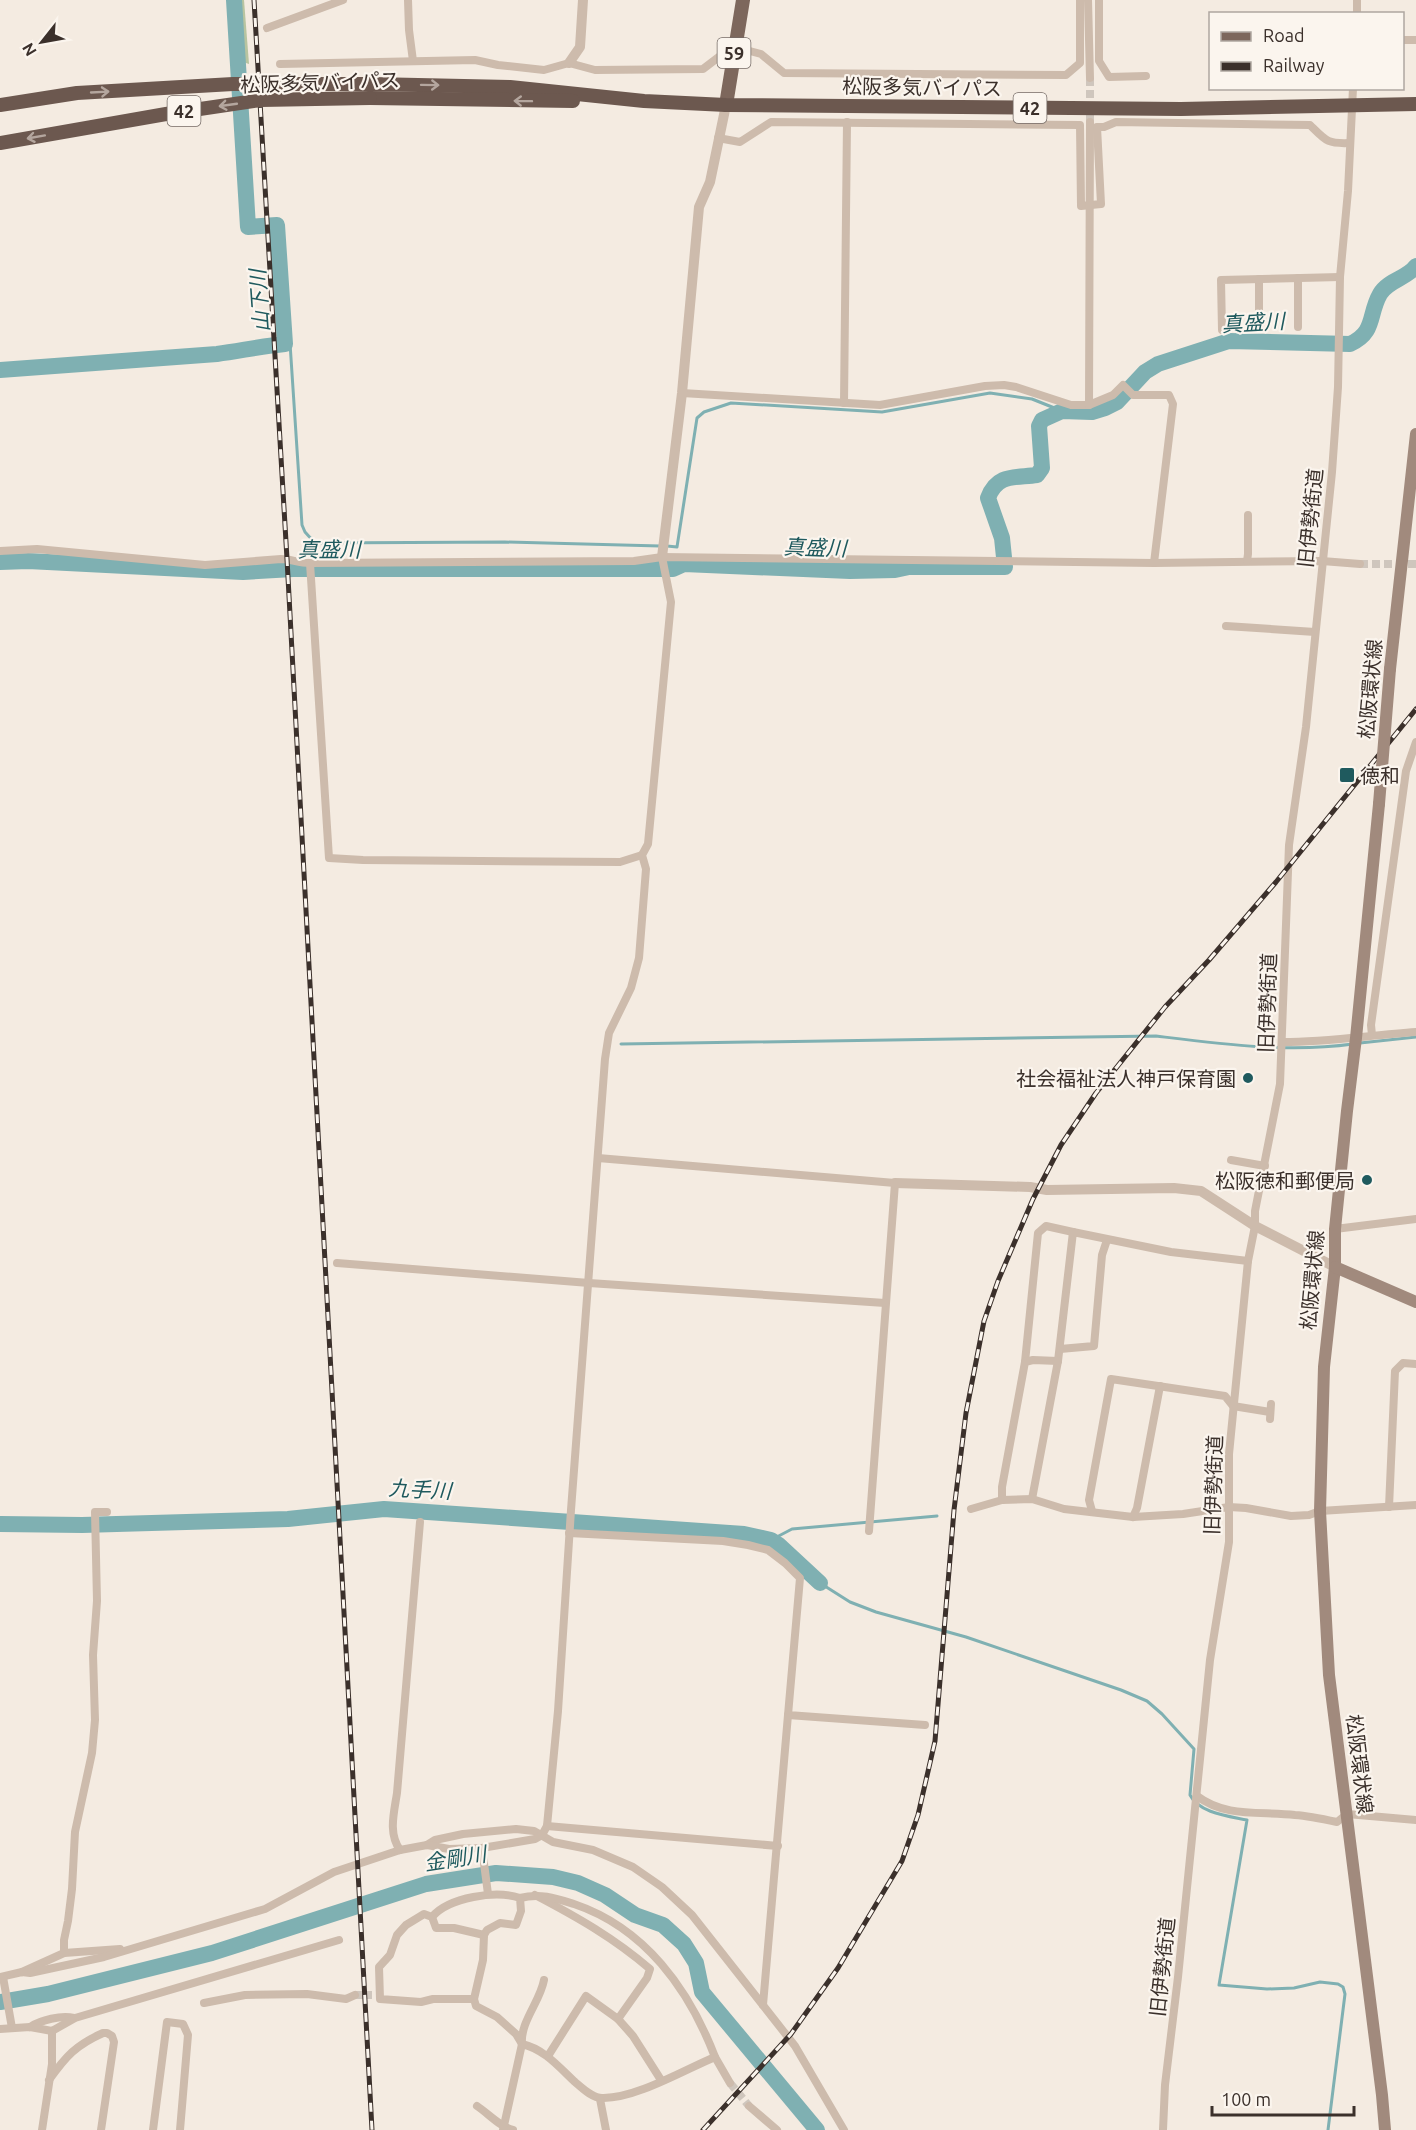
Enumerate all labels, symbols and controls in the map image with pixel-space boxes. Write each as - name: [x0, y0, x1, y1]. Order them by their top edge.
- north arrow: [12, 12, 72, 72]
- legend: [1209, 12, 1404, 90]
- text: Road: [1263, 25, 1305, 45]
- road number: 59: [718, 38, 750, 68]
- text: N: [18, 40, 40, 59]
- text: Railway: [1263, 55, 1325, 75]
- street label: 松阪多気バイパス: [240, 68, 400, 96]
- street label: 松阪多気バイパス: [842, 74, 1002, 100]
- one-way arrow: [420, 80, 440, 91]
- one-way arrow: [89, 86, 109, 97]
- road number: 42: [1014, 93, 1046, 123]
- one-way arrow: [513, 95, 533, 107]
- road number: 42: [168, 96, 201, 126]
- one-way arrow: [219, 100, 238, 111]
- one-way arrow: [26, 132, 46, 143]
- water label: 山下川: [245, 267, 273, 333]
- water label: 真盛川: [1221, 308, 1287, 336]
- street label: 旧伊勢街道: [1293, 467, 1327, 569]
- water label: 真盛川: [783, 534, 849, 560]
- water label: 真盛川: [298, 537, 362, 561]
- street label: 松阪環状線: [1354, 638, 1386, 740]
- place label: 徳和: [1360, 764, 1400, 787]
- marker: 徳和: [1338, 766, 1356, 784]
- street label: 旧伊勢街道: [1254, 953, 1280, 1053]
- place label: 社会福祉法人神戸保育園: [1016, 1067, 1236, 1090]
- marker: 社会福祉法人神戸保育園: [1241, 1071, 1255, 1085]
- place label: 松阪徳和郵便局: [1215, 1169, 1355, 1192]
- marker: 松阪徳和郵便局: [1360, 1173, 1374, 1187]
- street label: 松阪環状線: [1296, 1229, 1328, 1331]
- street label: 旧伊勢街道: [1200, 1435, 1226, 1535]
- water label: 九手川: [388, 1475, 454, 1503]
- street label: 松阪環状線: [1342, 1713, 1378, 1815]
- water label: 金剛川: [422, 1841, 490, 1875]
- street label: 旧伊勢街道: [1145, 1916, 1179, 2018]
- scale bar: [1212, 2079, 1354, 2117]
- text: 100 m: [1221, 2089, 1271, 2109]

